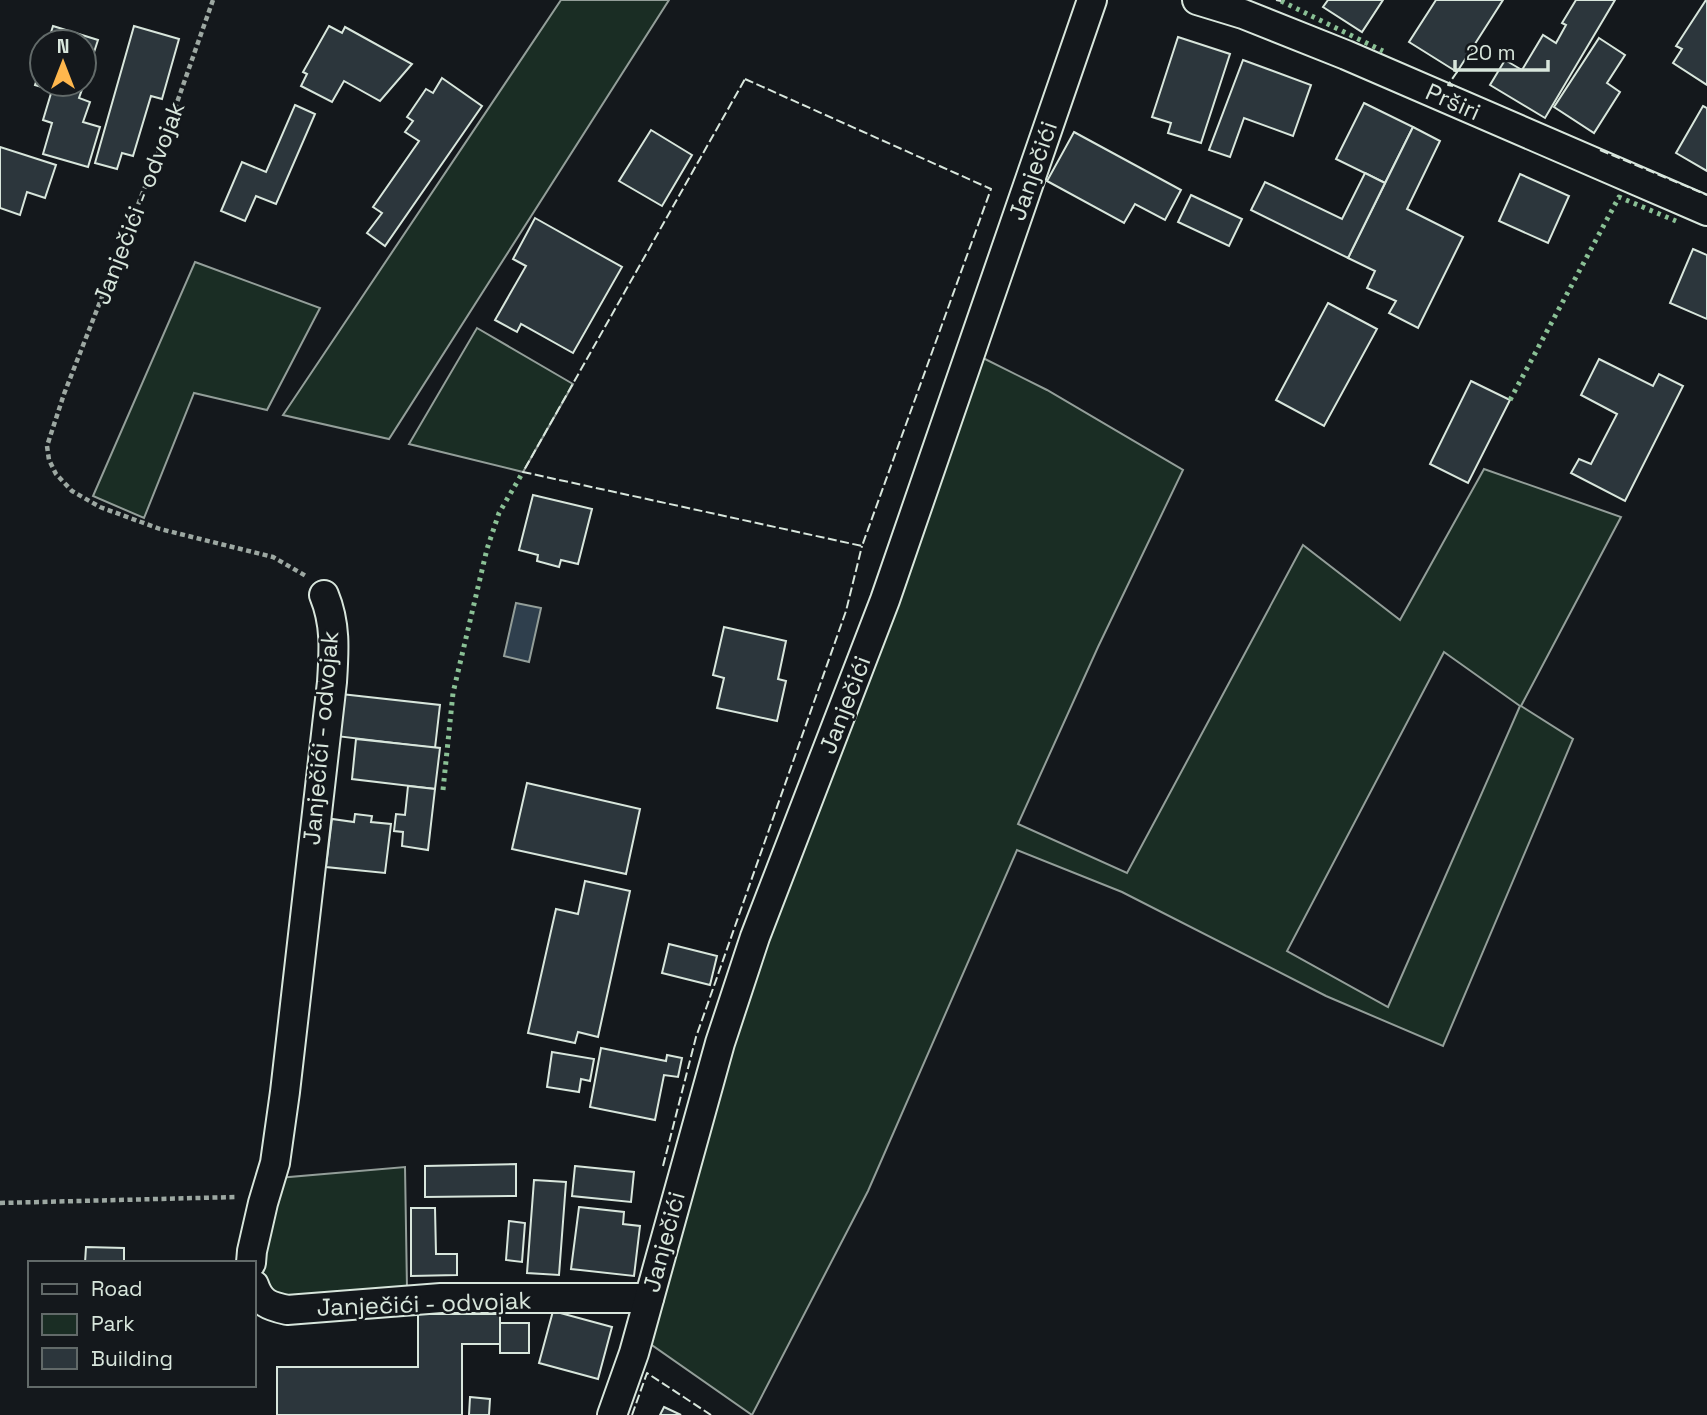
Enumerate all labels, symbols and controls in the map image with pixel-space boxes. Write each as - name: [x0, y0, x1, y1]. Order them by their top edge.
- north arrow: [28, 28, 98, 98]
- scale bar: [1455, 28, 1548, 72]
- text: N: [57, 34, 69, 59]
- text: 20 m: [1466, 39, 1516, 66]
- street label: Prširi: [1421, 76, 1485, 127]
- street label: Janječići - odvojak: [86, 97, 192, 309]
- street label: Janječići: [1001, 117, 1064, 224]
- street label: Janječići - odvojak: [296, 630, 345, 846]
- street label: Janječići: [812, 651, 877, 758]
- street label: Janječići: [635, 1188, 692, 1296]
- legend: [28, 1261, 256, 1387]
- text: Road: [91, 1275, 143, 1302]
- street label: Janječići - odvojak: [316, 1284, 532, 1323]
- text: Park: [91, 1310, 135, 1337]
- text: Building: [91, 1345, 173, 1372]

